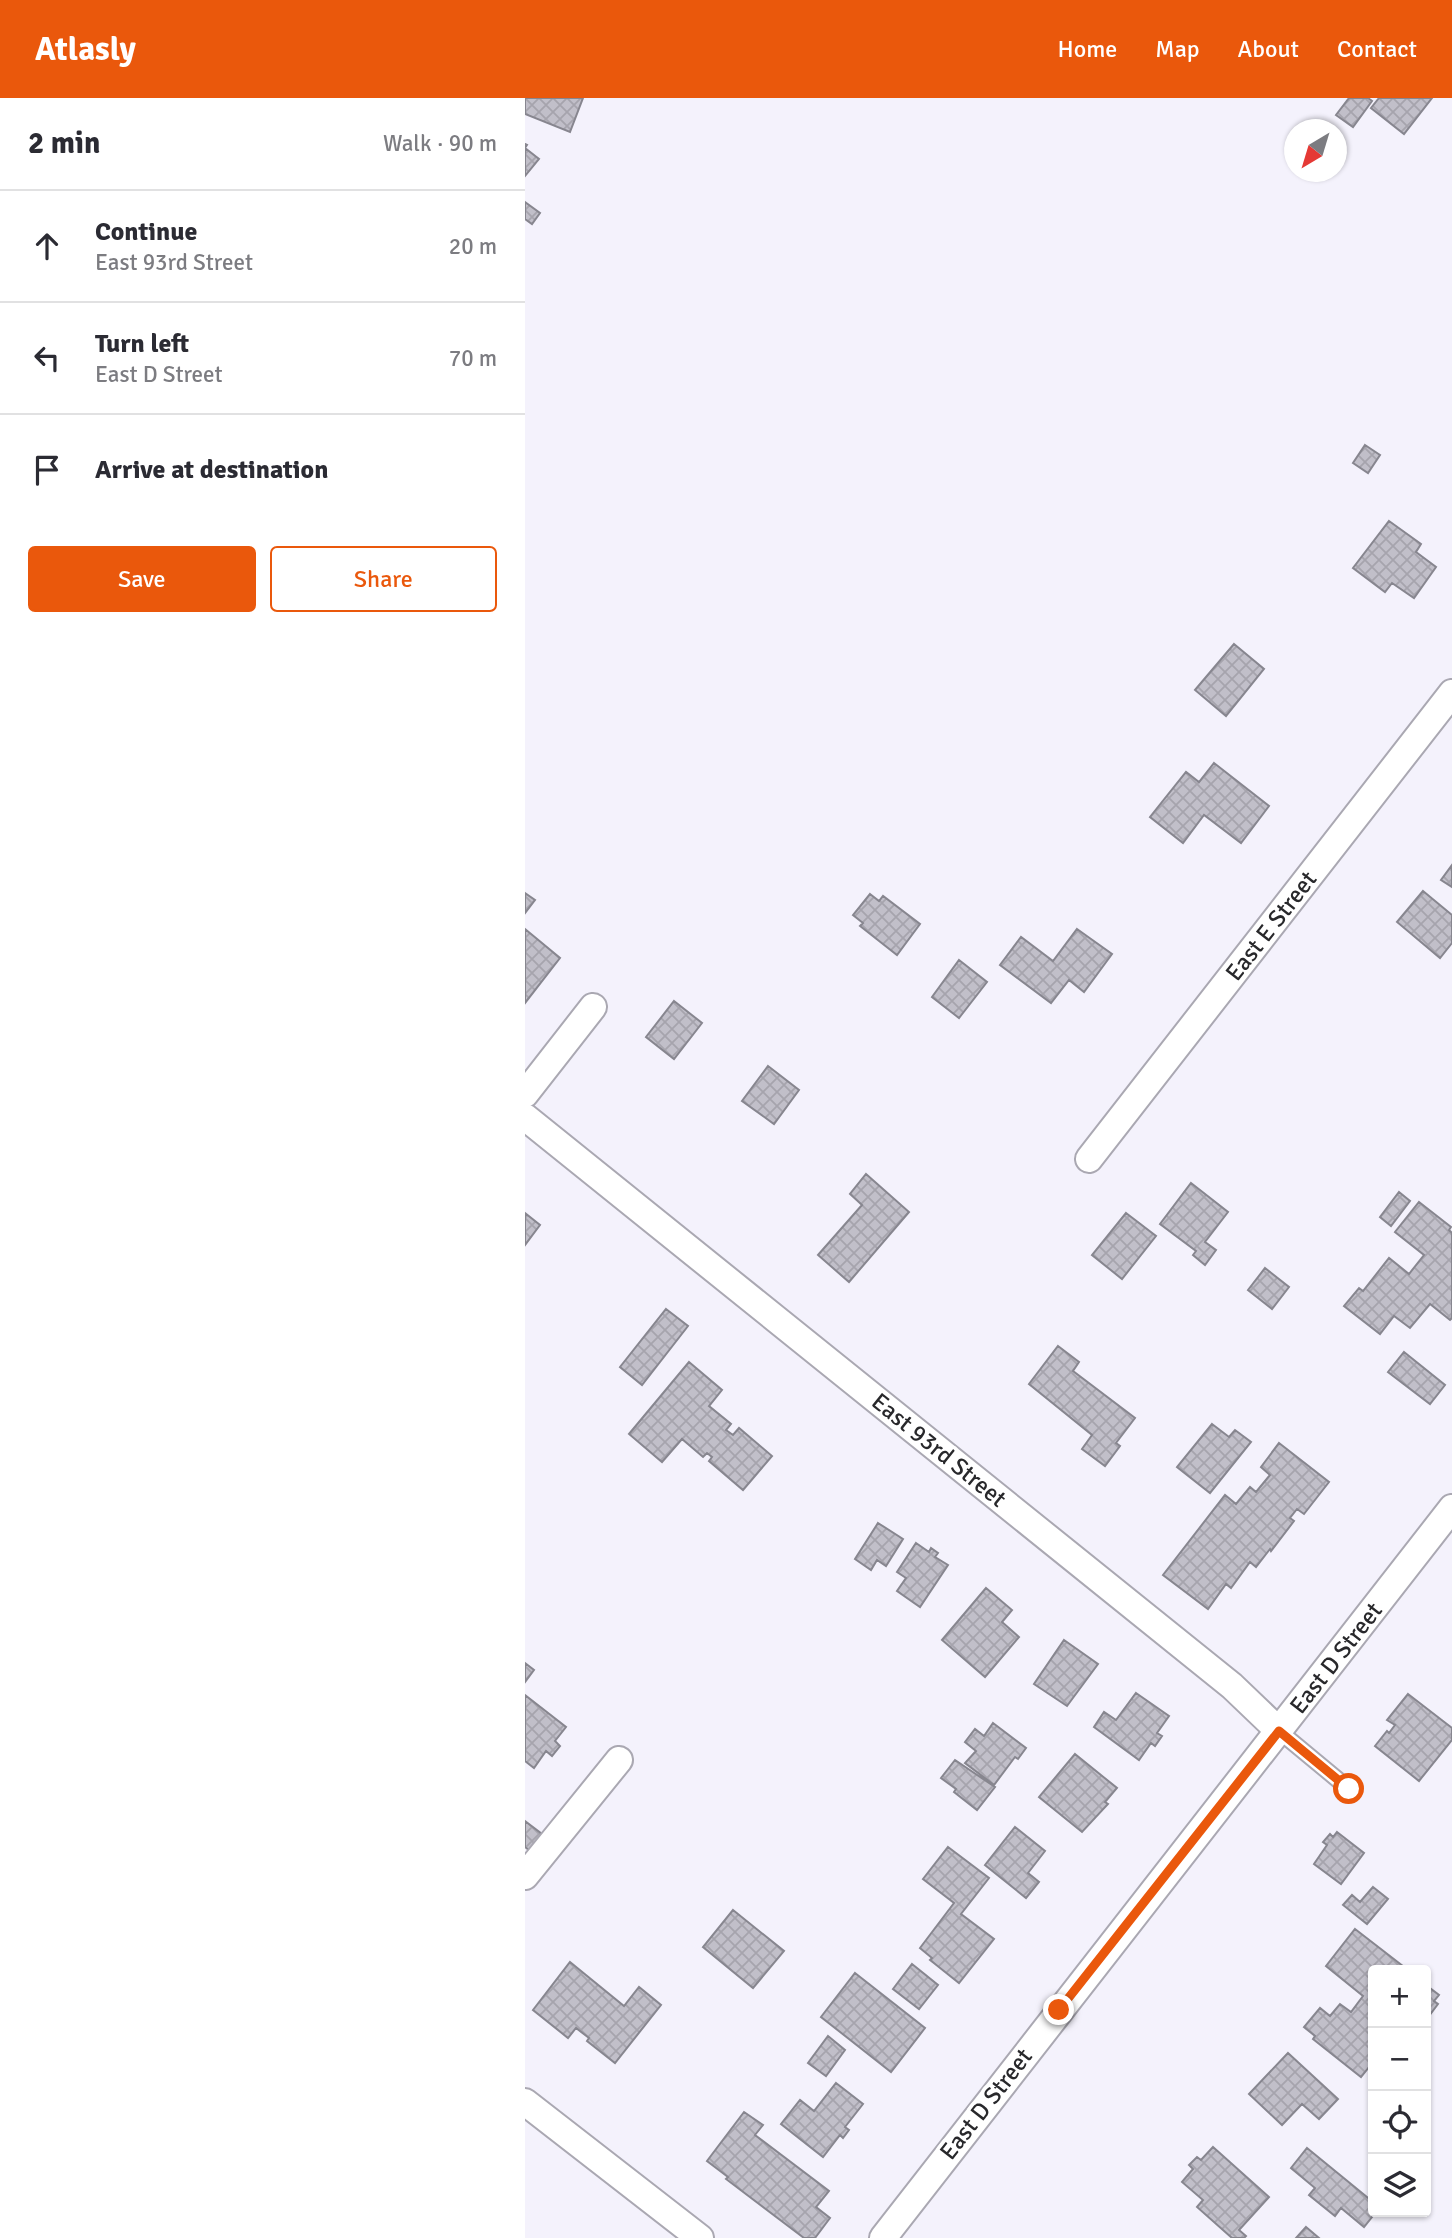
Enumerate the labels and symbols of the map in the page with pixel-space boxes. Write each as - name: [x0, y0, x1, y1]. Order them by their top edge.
- north arrow: [1284, 119, 1347, 182]
- street label: East E Street: [1219, 865, 1323, 987]
- street label: East 93rd Street: [866, 1386, 1012, 1514]
- street label: East D Street: [1283, 1596, 1389, 1720]
- route start: [1333, 1773, 1364, 1804]
- route end: [1043, 1994, 1074, 2025]
- street label: East D Street: [933, 2042, 1039, 2166]

